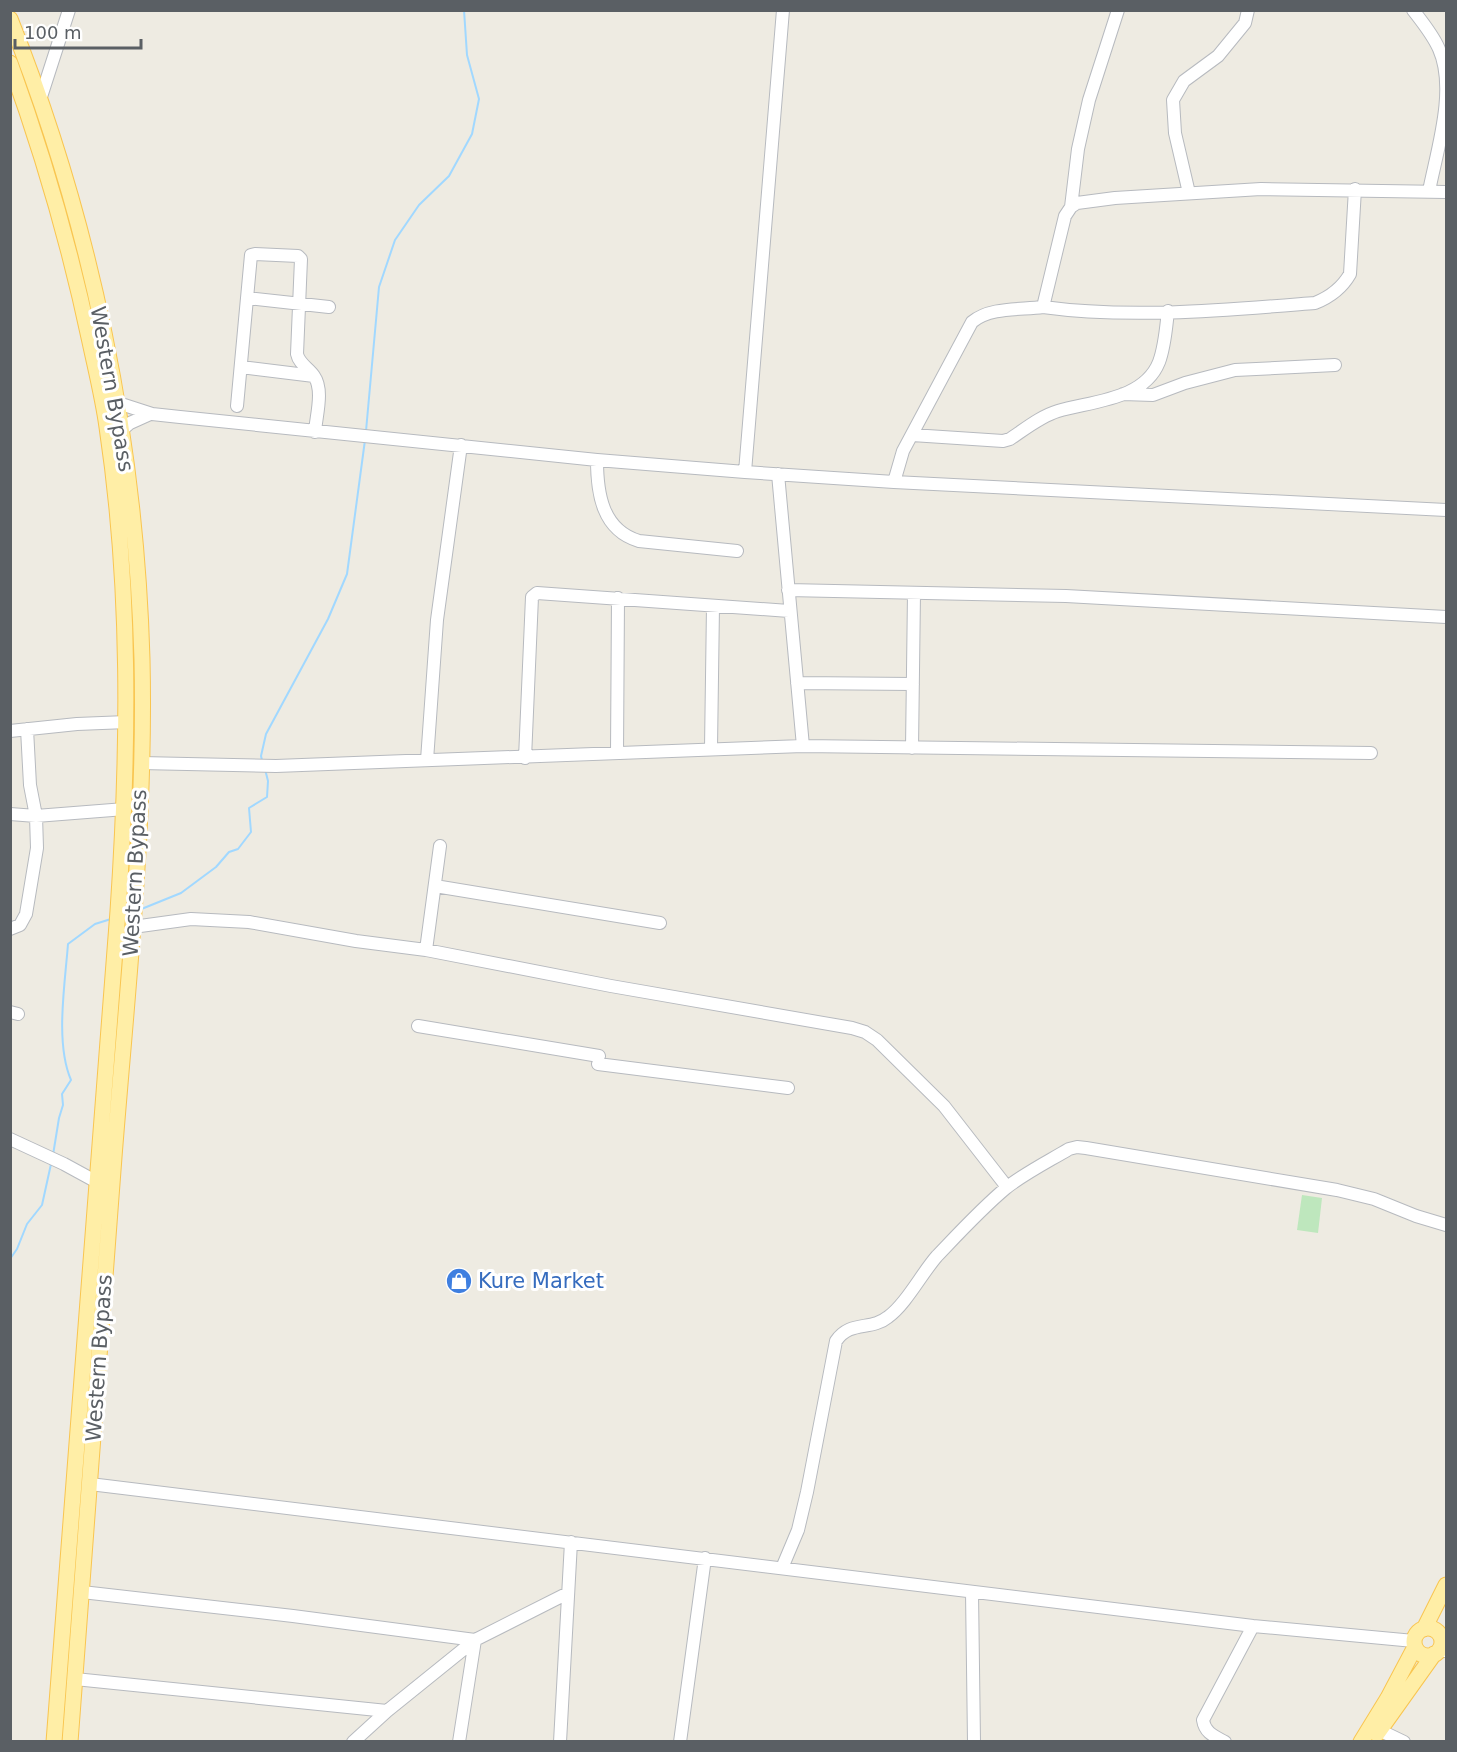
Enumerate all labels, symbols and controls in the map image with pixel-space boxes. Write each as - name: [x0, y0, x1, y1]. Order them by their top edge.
- scale bar: [15, 12, 141, 50]
- text: 100 m: [24, 22, 82, 43]
- street label: Western Bypass: [86, 304, 138, 474]
- street label: Western Bypass: [119, 789, 151, 957]
- shop icon: Kure Market: [444, 1266, 474, 1296]
- place label: Kure Market: [478, 1269, 604, 1293]
- street label: Western Bypass: [81, 1274, 117, 1442]

